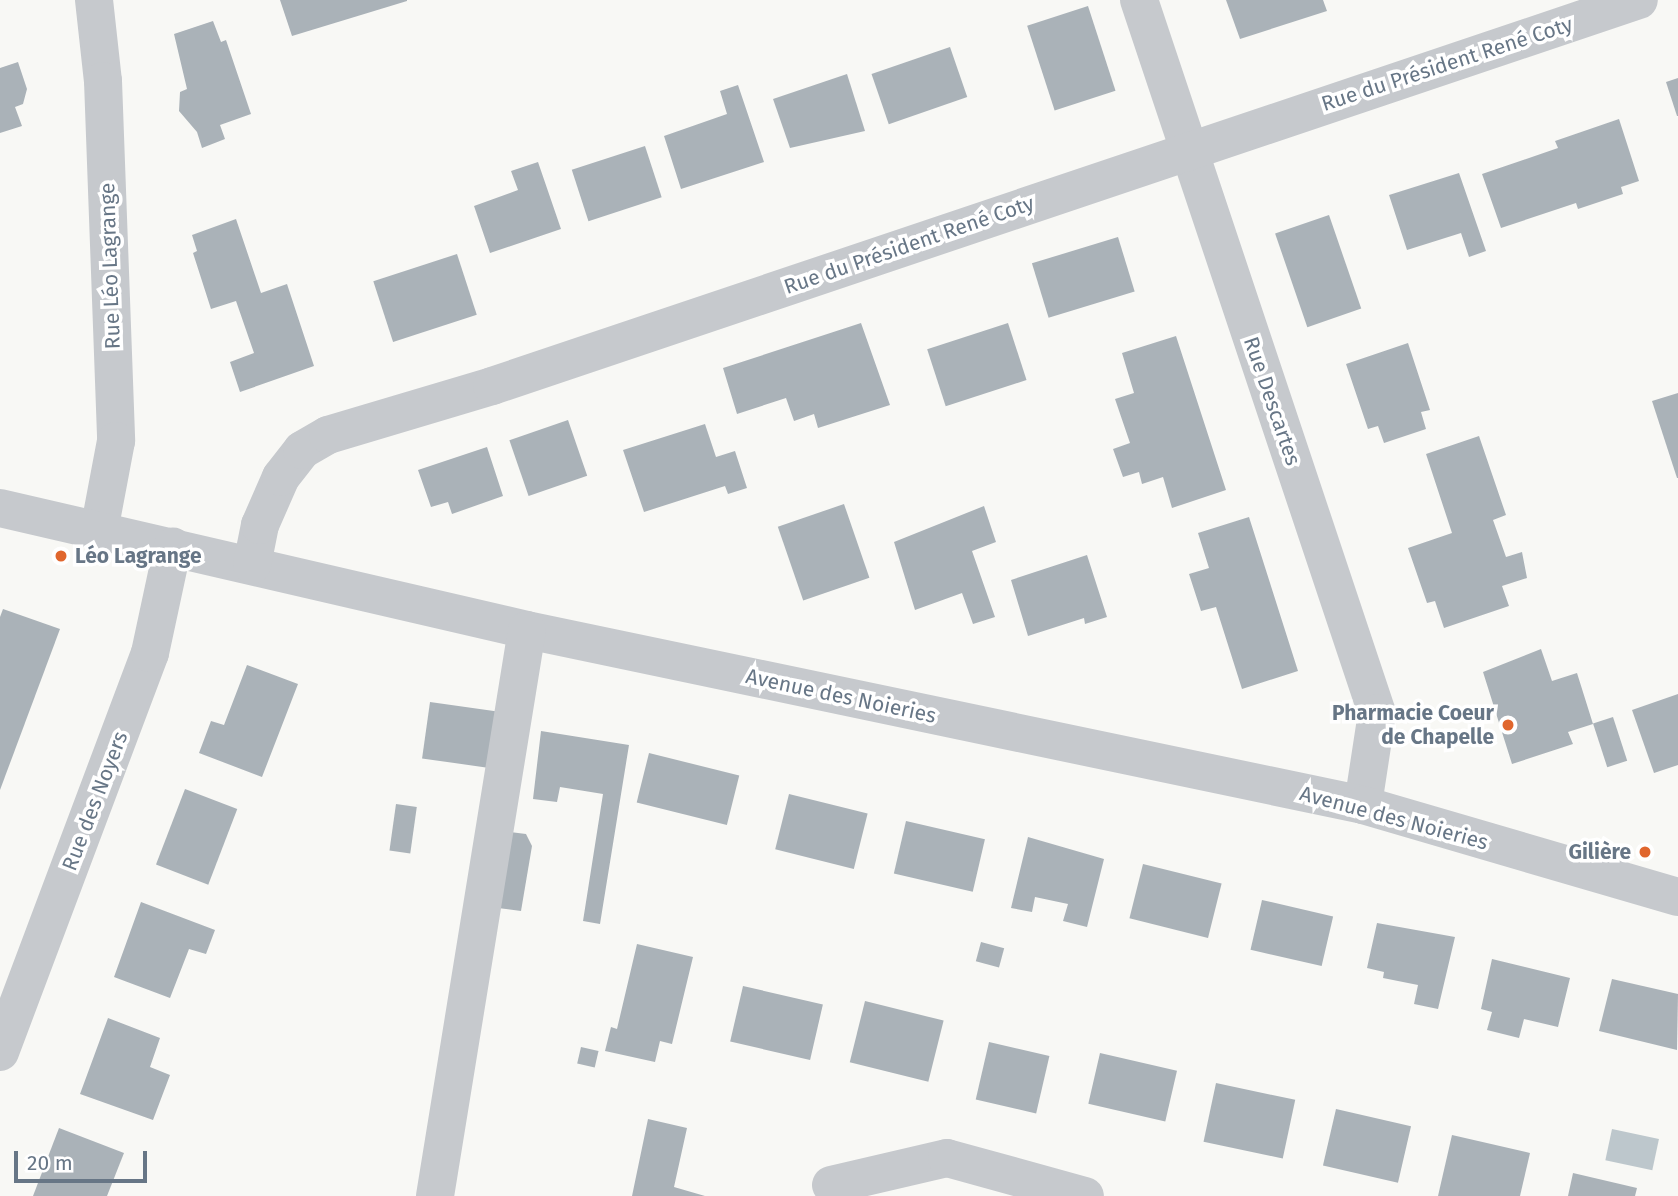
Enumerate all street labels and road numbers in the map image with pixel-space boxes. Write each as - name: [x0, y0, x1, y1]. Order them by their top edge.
- street label: Rue du Président René Coty: [1318, 11, 1576, 117]
- street label: Rue Léo Lagrange: [94, 182, 126, 350]
- street label: Rue du Président René Coty: [781, 190, 1037, 300]
- street label: Rue Descartes: [1238, 333, 1306, 469]
- street label: Avenue des Noieries: [744, 664, 938, 728]
- street label: Rue des Noyers: [57, 728, 133, 874]
- street label: Avenue des Noieries: [1297, 781, 1491, 855]

